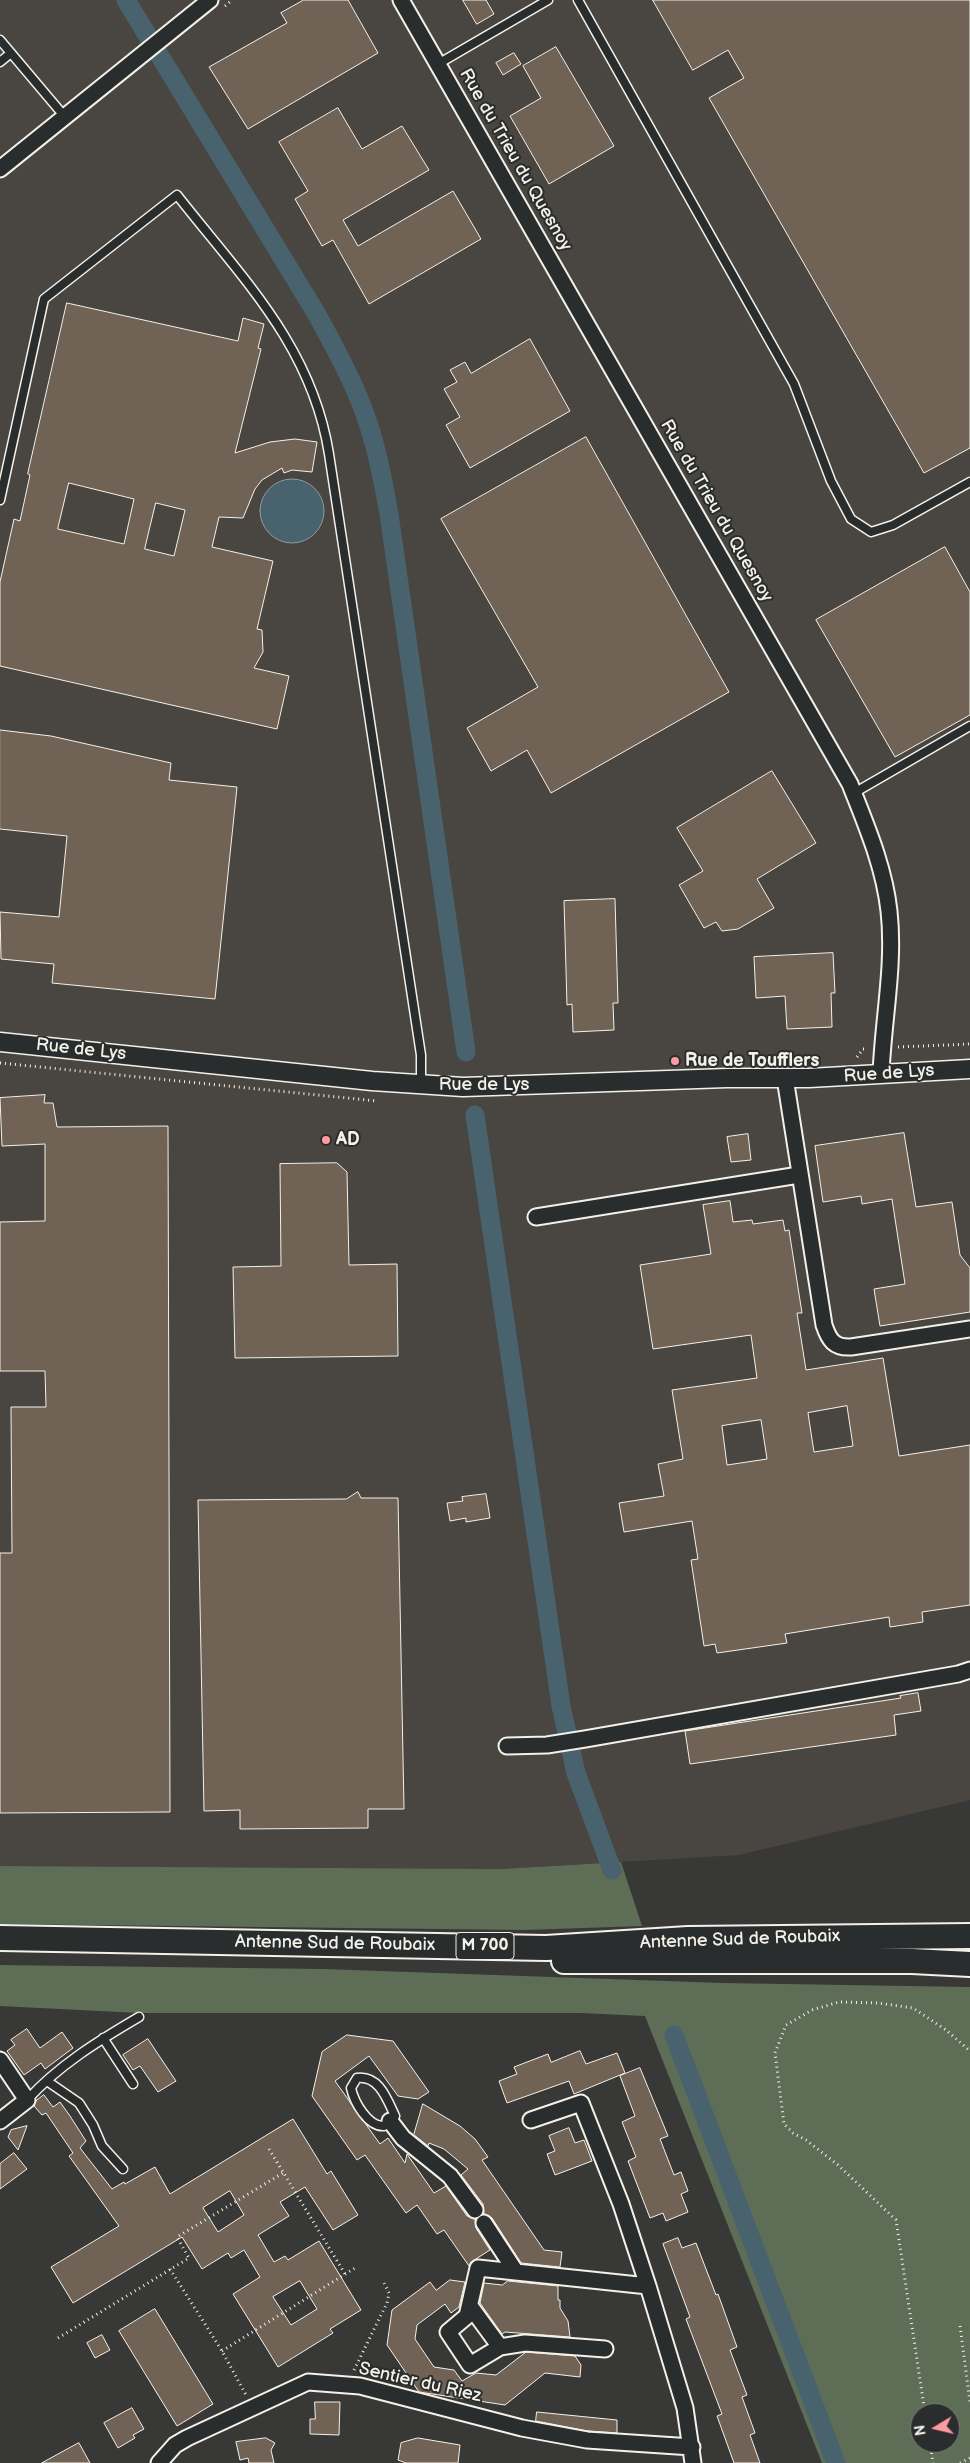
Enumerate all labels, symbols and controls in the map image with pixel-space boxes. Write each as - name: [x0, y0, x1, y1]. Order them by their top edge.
- street label: Rue du Trieu du Quesnoy: [454, 65, 576, 255]
- street label: Rue du Trieu du Quesnoy: [655, 416, 777, 606]
- street label: Rue de Lys: [35, 1035, 127, 1065]
- place label: Rue de Toufflers: [685, 1050, 819, 1072]
- marker: Rue de Toufflers: [669, 1055, 681, 1067]
- street label: Rue de Lys: [843, 1060, 935, 1088]
- street label: Rue de Lys: [439, 1074, 529, 1096]
- place label: AD: [336, 1129, 360, 1151]
- marker: AD: [320, 1134, 332, 1146]
- street label: Antenne Sud de Roubaix: [639, 1926, 841, 1954]
- street label: Antenne Sud de Roubaix: [235, 1931, 435, 1957]
- road number: M 700: [456, 1932, 514, 1960]
- street label: Sentier du Riez: [357, 2358, 483, 2408]
- north arrow: [910, 2403, 960, 2453]
- text: N: [911, 2424, 930, 2437]

